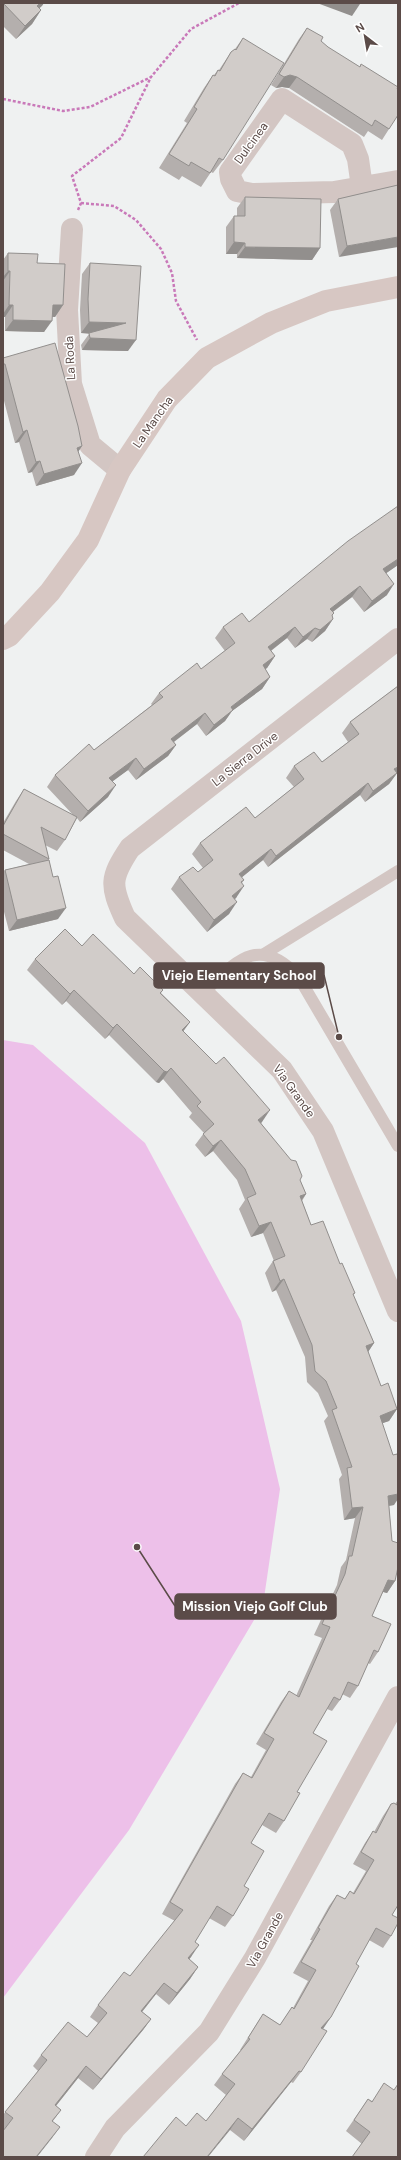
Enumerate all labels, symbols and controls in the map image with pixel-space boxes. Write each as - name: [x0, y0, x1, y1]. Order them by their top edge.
- north arrow: [345, 16, 385, 56]
- text: N: [353, 19, 367, 35]
- street label: Dulcinea: [230, 119, 272, 167]
- street label: La Roda: [61, 336, 79, 380]
- street label: La Mancha: [129, 393, 177, 451]
- street label: La Sierra Drive: [209, 728, 281, 790]
- callout: Viejo Elementary School: [154, 963, 324, 988]
- text: Viejo Elementary School: [162, 967, 316, 984]
- street label: Via Grande: [269, 1061, 319, 1121]
- callout: Mission Viejo Golf Club: [175, 1594, 336, 1619]
- text: Mission Viejo Golf Club: [182, 1598, 328, 1615]
- street label: Via Grande: [243, 1909, 287, 1971]

